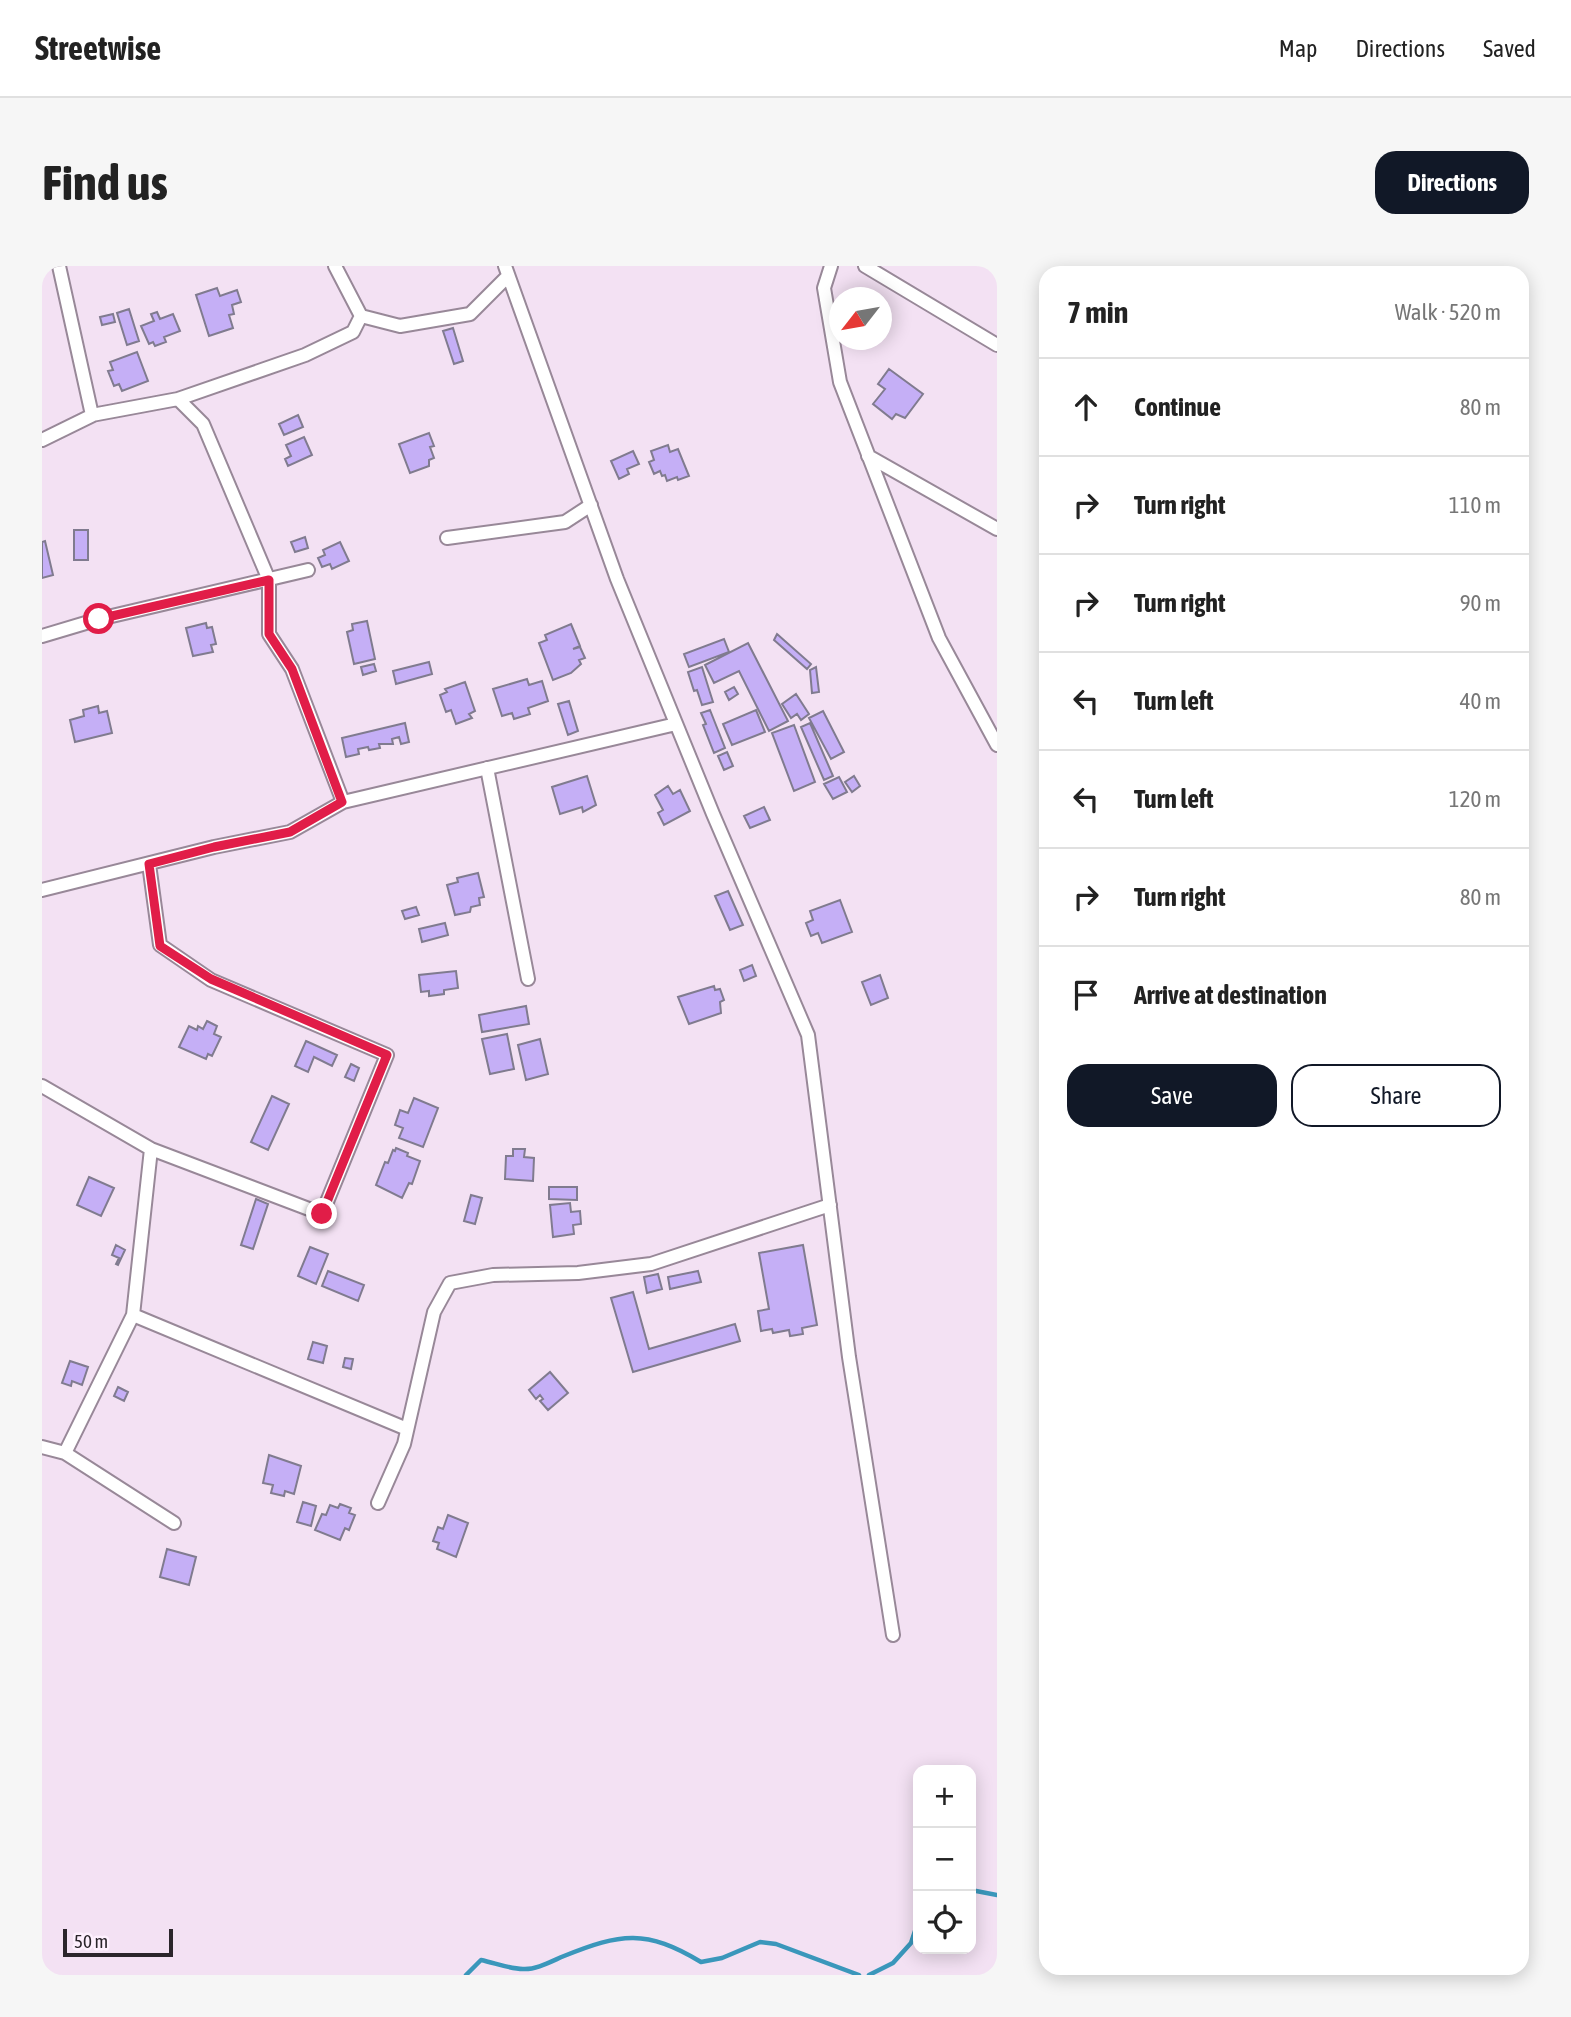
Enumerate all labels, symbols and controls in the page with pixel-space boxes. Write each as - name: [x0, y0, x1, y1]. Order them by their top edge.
- text: Streetwise: [35, 29, 161, 67]
- text: Map: [1279, 35, 1317, 62]
- text: Directions: [1355, 35, 1445, 62]
- text: Saved: [1483, 35, 1536, 62]
- button: Directions: [1375, 151, 1529, 214]
- text: Find us: [42, 154, 168, 210]
- north arrow: [829, 287, 892, 350]
- text: 7 min: [1067, 295, 1128, 329]
- text: Walk · 520 m: [1395, 299, 1501, 325]
- icon: ahead: [1067, 388, 1105, 426]
- text: Continue: [1134, 392, 1221, 422]
- text: 80 m: [1460, 394, 1501, 420]
- icon: right: [1067, 486, 1105, 524]
- text: Turn right: [1134, 490, 1225, 520]
- text: 110 m: [1449, 492, 1501, 518]
- icon: right: [1067, 584, 1105, 622]
- text: Turn right: [1134, 588, 1225, 618]
- text: 90 m: [1460, 590, 1501, 616]
- route start: [83, 603, 114, 634]
- icon: left: [1067, 682, 1105, 720]
- text: Turn left: [1134, 686, 1214, 716]
- text: 40 m: [1460, 688, 1501, 714]
- icon: left: [1067, 780, 1105, 818]
- text: Turn left: [1134, 784, 1214, 814]
- text: 120 m: [1449, 786, 1501, 812]
- icon: right: [1067, 878, 1105, 916]
- text: Turn right: [1134, 882, 1225, 912]
- text: 80 m: [1460, 884, 1501, 910]
- icon: arrive: [1067, 976, 1105, 1014]
- text: Arrive at destination: [1134, 980, 1327, 1010]
- button: Save: [1067, 1064, 1277, 1127]
- button: Share: [1291, 1064, 1501, 1127]
- route end: [306, 1198, 337, 1229]
- map controls: [913, 1765, 976, 1954]
- button: +: [913, 1765, 976, 1828]
- button: −: [913, 1828, 976, 1891]
- button: locate: [913, 1891, 976, 1954]
- scale bar: [63, 1926, 173, 1958]
- text: 50 m: [74, 1930, 108, 1952]

